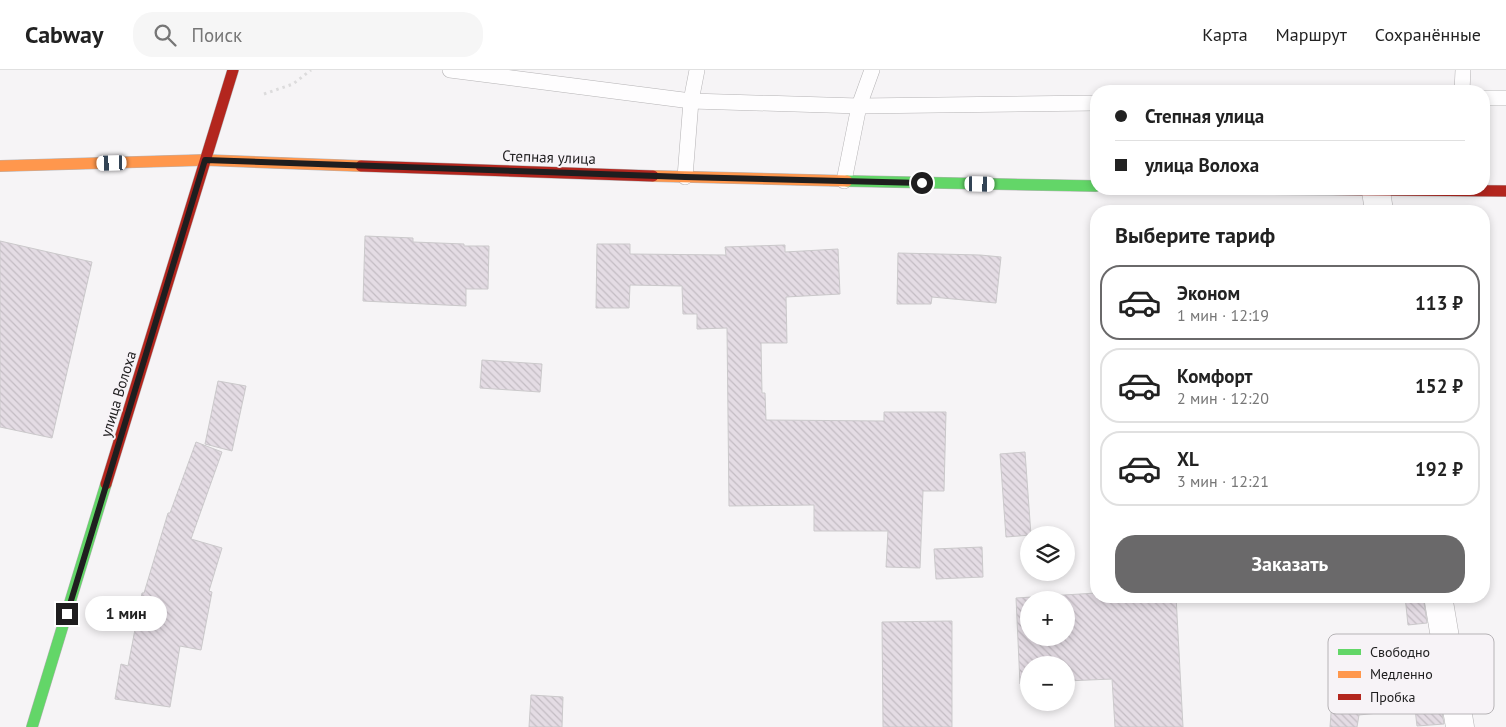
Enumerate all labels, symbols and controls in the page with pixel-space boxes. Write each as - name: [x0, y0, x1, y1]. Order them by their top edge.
- search box: [133, 12, 483, 57]
- text: Cabway: [25, 19, 103, 50]
- icon: search: [151, 21, 179, 49]
- text: Поиск: [191, 23, 242, 47]
- text: Карта: [1202, 23, 1248, 46]
- text: Маршрут: [1276, 23, 1347, 46]
- text: Сохранённые: [1375, 23, 1481, 46]
- text: Степная улица: [1145, 104, 1264, 128]
- street label: Степная улица: [502, 146, 596, 168]
- text: улица Волоха: [1145, 153, 1259, 177]
- car: [96, 155, 127, 171]
- route start: [911, 172, 933, 194]
- car: [964, 176, 995, 192]
- text: Выберите тариф: [1115, 221, 1275, 249]
- icon: car: [1117, 280, 1162, 325]
- text: Эконом: [1177, 281, 1240, 305]
- text: 113 ₽: [1415, 291, 1463, 315]
- text: 1 мин · 12:19: [1177, 305, 1269, 325]
- street label: улица Волоха: [96, 349, 140, 439]
- icon: car: [1117, 363, 1162, 408]
- text: Комфорт: [1177, 364, 1253, 388]
- text: 152 ₽: [1415, 374, 1463, 398]
- text: 2 мин · 12:20: [1177, 388, 1269, 408]
- icon: car: [1117, 446, 1162, 491]
- text: XL: [1177, 447, 1199, 471]
- text: 192 ₽: [1415, 457, 1463, 481]
- text: 3 мин · 12:21: [1177, 471, 1269, 491]
- map controls: [1020, 526, 1075, 711]
- button: layers: [1020, 526, 1075, 581]
- button: Заказать: [1115, 535, 1465, 593]
- button: +: [1020, 591, 1075, 646]
- callout: 1 мин: [84, 596, 167, 632]
- route end: [56, 603, 78, 625]
- text: 1 мин: [105, 603, 147, 623]
- legend: [1328, 634, 1494, 714]
- text: Свободно: [1370, 643, 1430, 661]
- button: −: [1020, 656, 1075, 711]
- text: Медленно: [1370, 665, 1433, 683]
- text: Пробка: [1370, 688, 1415, 706]

